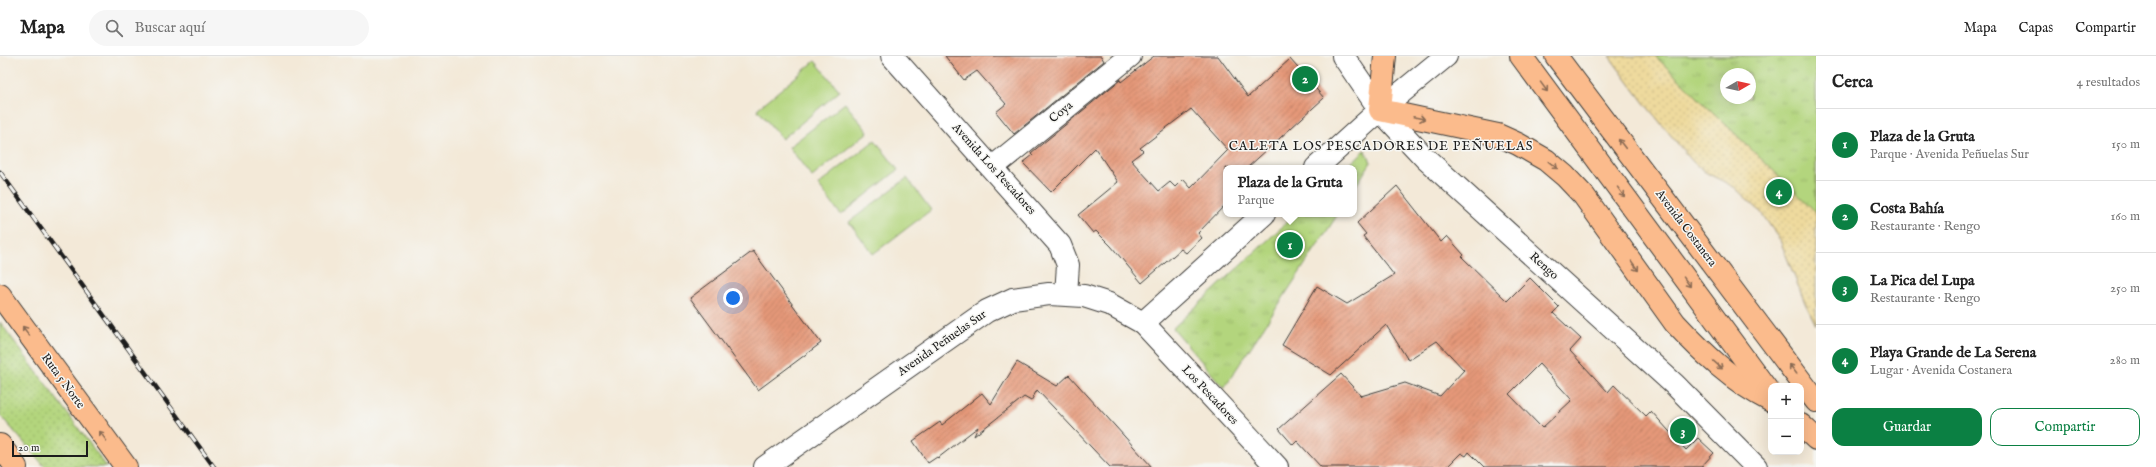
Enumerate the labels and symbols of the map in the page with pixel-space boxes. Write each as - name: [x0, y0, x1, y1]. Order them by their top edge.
- pin: 2: [1292, 64, 1318, 94]
- north arrow: [1720, 68, 1756, 104]
- one-way arrow: [1540, 82, 1548, 93]
- street label: Coya: [1046, 98, 1076, 126]
- one-way arrow: [1412, 114, 1425, 122]
- street label: Avenida Los Pescadores: [948, 119, 1039, 218]
- district label: CALETA LOS PESCADORES DE PEÑUELAS: [1229, 138, 1533, 155]
- one-way arrow: [1618, 139, 1627, 150]
- one-way arrow: [1547, 161, 1558, 170]
- pin: 4: [1766, 177, 1792, 207]
- one-way arrow: [1617, 186, 1626, 197]
- street label: Avenida Costanera: [1652, 186, 1720, 270]
- pin: 1: [1277, 230, 1303, 260]
- street label: Rengo: [1526, 249, 1562, 283]
- one-way arrow: [1630, 260, 1639, 271]
- one-way arrow: [1683, 276, 1692, 287]
- your location: [723, 288, 743, 308]
- street label: Avenida Peñuelas Sur: [894, 306, 990, 380]
- one-way arrow: [22, 325, 30, 336]
- street label: Ruta 5 Norte: [38, 350, 88, 412]
- one-way arrow: [1712, 360, 1723, 369]
- street label: Los Pescadores: [1179, 362, 1241, 428]
- one-way arrow: [1788, 364, 1797, 375]
- pin: 3: [1670, 416, 1696, 446]
- one-way arrow: [99, 430, 107, 441]
- scale bar: [12, 439, 88, 458]

